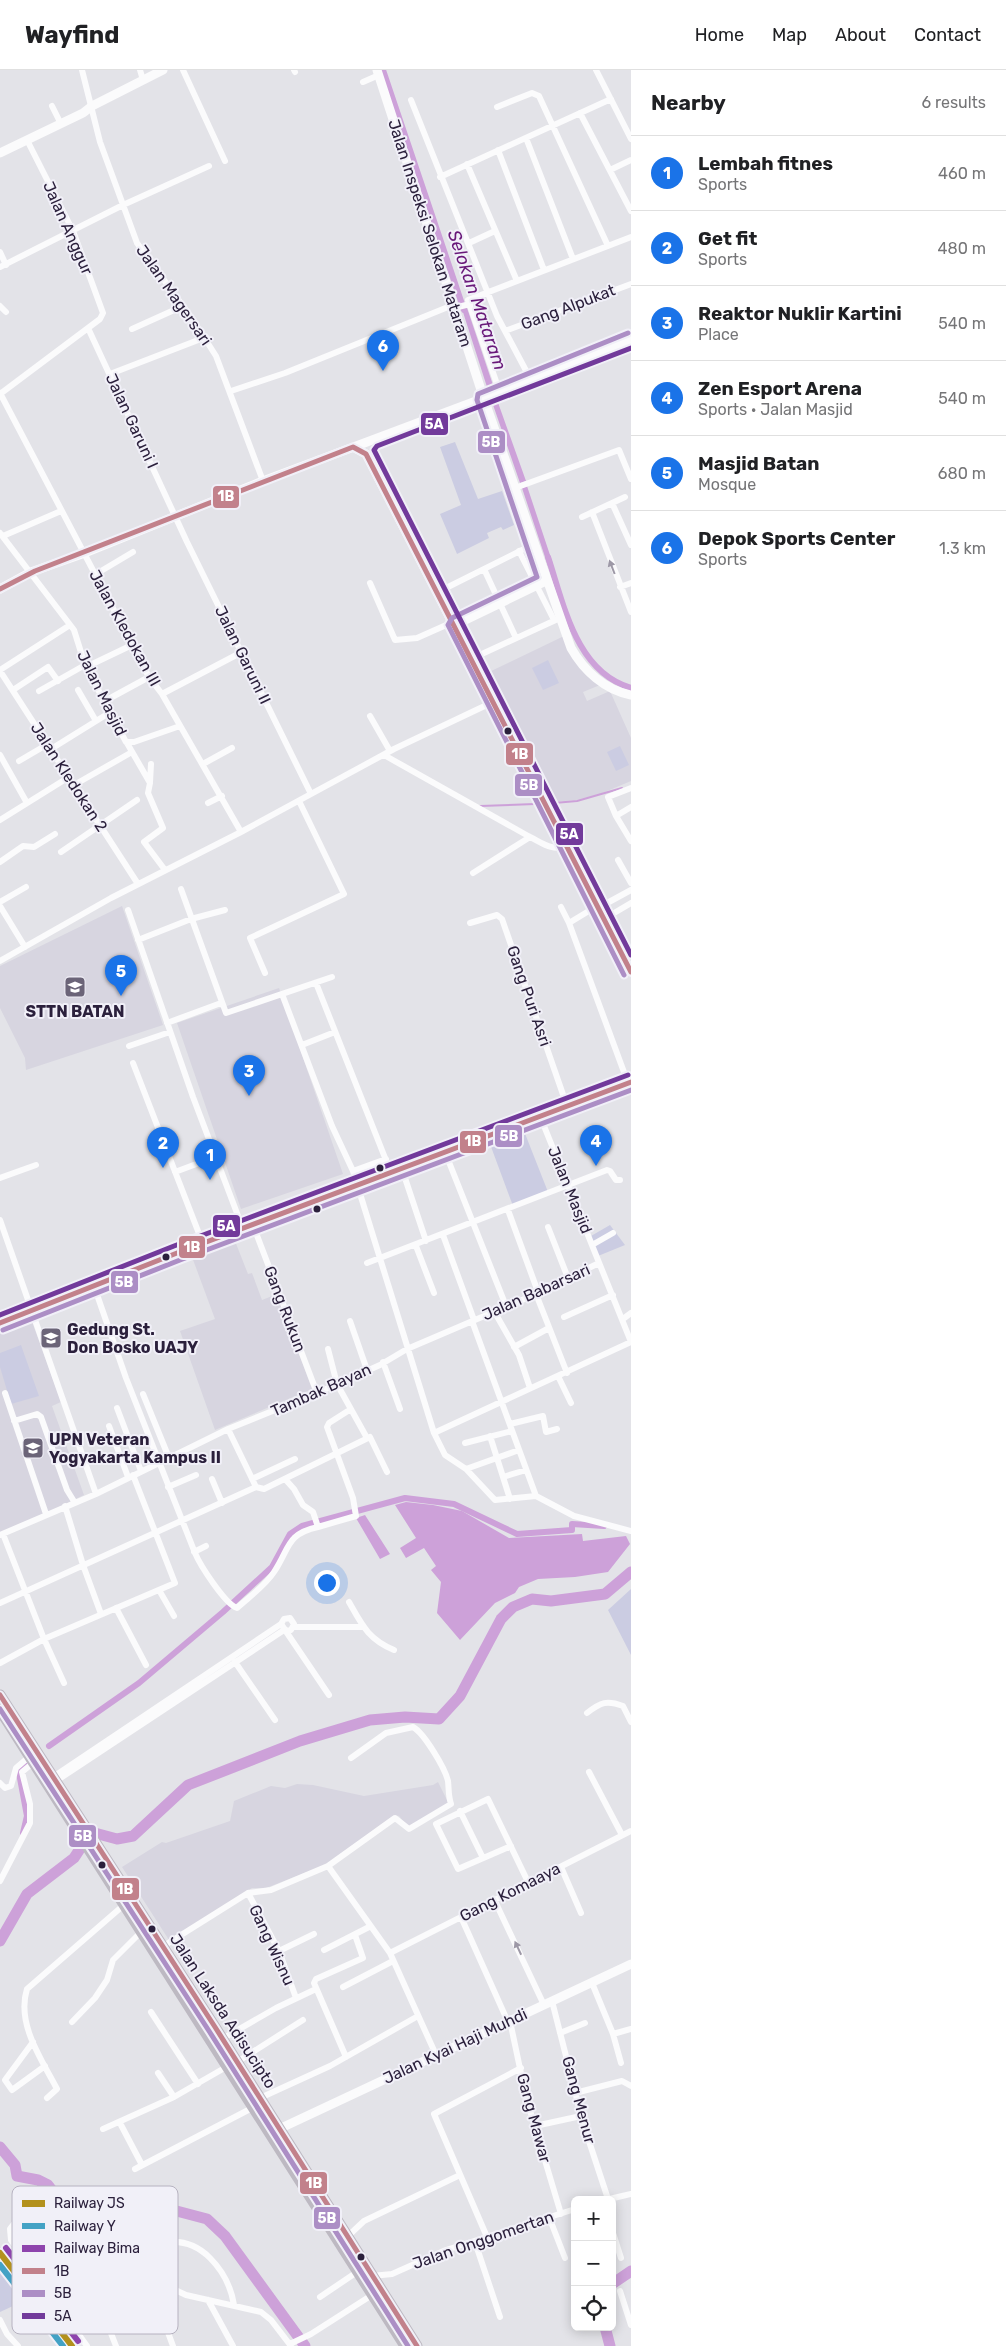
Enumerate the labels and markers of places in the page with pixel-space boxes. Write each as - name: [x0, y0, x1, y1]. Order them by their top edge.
- pin: 6: [367, 330, 399, 371]
- unlabelled marker: [503, 726, 513, 736]
- pin: 5: [105, 955, 137, 996]
- school or university icon: STTN BATAN: [63, 975, 87, 999]
- place label: STTN BATAN: [26, 1002, 124, 1021]
- pin: 3: [233, 1055, 265, 1096]
- pin: 4: [580, 1125, 612, 1166]
- pin: 2: [147, 1127, 179, 1168]
- pin: 1: [194, 1139, 226, 1180]
- unlabelled marker: [375, 1163, 385, 1173]
- unlabelled marker: [312, 1204, 322, 1214]
- unlabelled marker: [161, 1252, 171, 1262]
- place label: Gedung St. Don Bosko UAJY: [67, 1320, 198, 1357]
- school or university icon: Gedung St. Don Bosko UAJY: [39, 1326, 63, 1350]
- place label: UPN Veteran Yogyakarta Kampus II: [49, 1430, 221, 1467]
- school or university icon: UPN Veteran Yogyakarta Kampus II: [21, 1436, 45, 1460]
- unlabelled marker: [97, 1860, 107, 1870]
- unlabelled marker: [147, 1924, 157, 1934]
- unlabelled marker: [356, 2252, 366, 2262]

